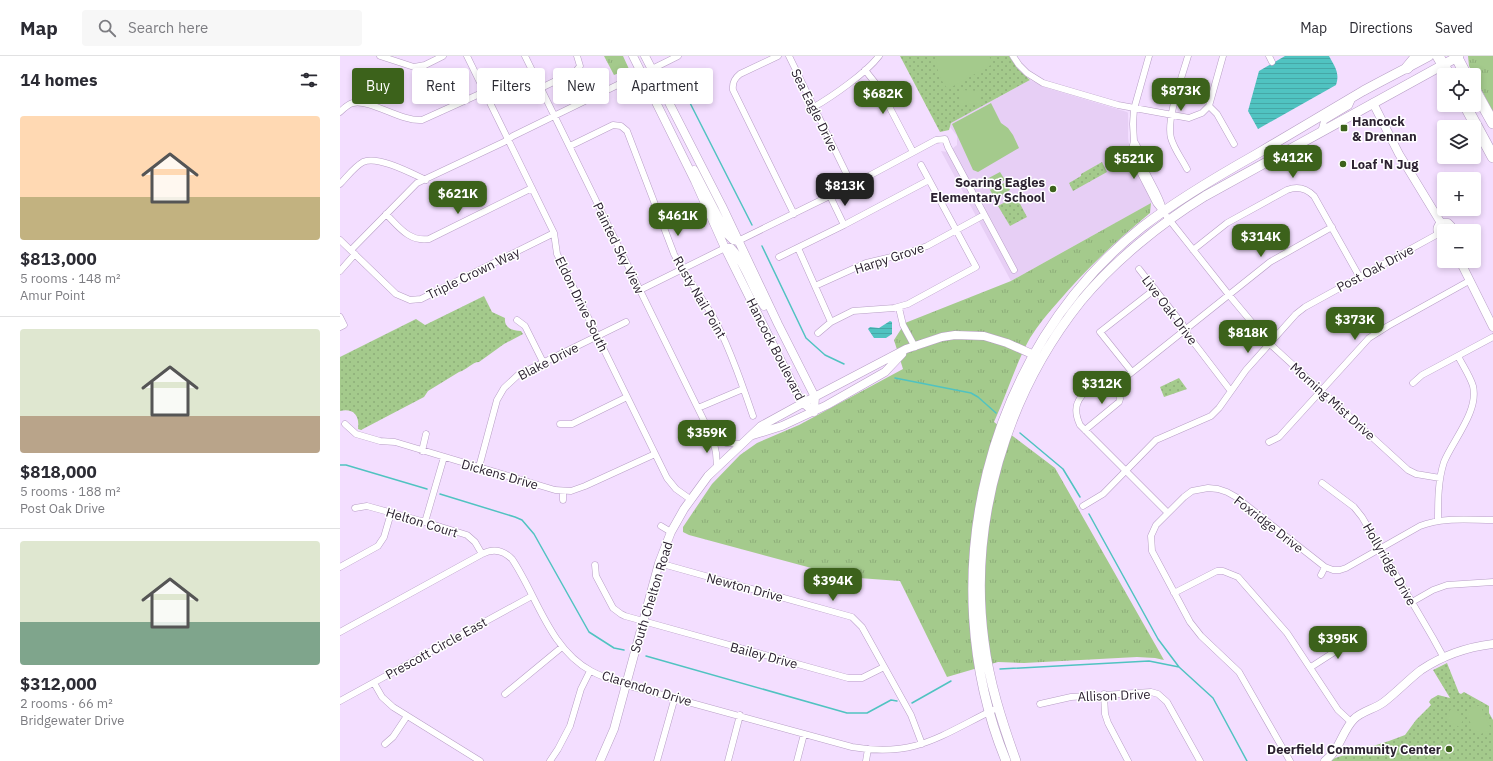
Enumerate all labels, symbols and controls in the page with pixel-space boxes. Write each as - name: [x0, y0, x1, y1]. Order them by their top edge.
- search box: [82, 10, 362, 46]
- text: Map: [20, 16, 58, 40]
- icon: search: [96, 17, 118, 39]
- text: Search here: [128, 18, 208, 37]
- text: Map: [1300, 19, 1327, 37]
- text: Directions: [1349, 19, 1413, 37]
- text: Saved: [1435, 19, 1473, 37]
- street label: Sea Eagle Drive: [787, 66, 842, 154]
- chip: Buy: [352, 68, 404, 104]
- chip: Rent: [412, 68, 469, 104]
- chip: Filters: [477, 68, 545, 104]
- chip: New: [553, 68, 609, 104]
- chip: Apartment: [617, 68, 713, 104]
- map controls: [1437, 68, 1481, 268]
- button: locate: [1437, 68, 1481, 112]
- text: 14 homes: [20, 69, 97, 91]
- icon: filters: [298, 69, 320, 91]
- pin: $873K: [1153, 78, 1209, 112]
- pin: $682K: [855, 81, 911, 115]
- text: $873K: [1161, 82, 1201, 99]
- text: $682K: [863, 85, 903, 102]
- place label: Hancock & Drennan: [1352, 113, 1417, 145]
- button: layers: [1437, 120, 1481, 164]
- marker: Hancock & Drennan: [1339, 123, 1349, 133]
- icon: home: [134, 142, 206, 214]
- pin: $412K: [1265, 145, 1321, 179]
- pin: $521K: [1106, 146, 1162, 180]
- text: $412K: [1273, 149, 1313, 166]
- text: $521K: [1114, 150, 1154, 167]
- place label: Loaf 'N Jug: [1351, 156, 1419, 173]
- marker: Loaf 'N Jug: [1338, 159, 1348, 169]
- button: +: [1437, 172, 1481, 216]
- pin: $813K: [817, 173, 873, 207]
- place label: Soaring Eagles Elementary School: [930, 174, 1045, 206]
- text: $813K: [825, 177, 865, 194]
- pin: $621K: [430, 181, 486, 215]
- marker: Soaring Eagles Elementary School: [1048, 184, 1058, 194]
- text: $621K: [438, 185, 478, 202]
- street label: Painted Sky View: [589, 200, 648, 297]
- pin: $461K: [650, 203, 706, 237]
- text: $461K: [658, 207, 698, 224]
- pin: $314K: [1233, 224, 1289, 258]
- button: −: [1437, 224, 1481, 268]
- text: $314K: [1241, 228, 1281, 245]
- street label: Harpy Grove: [852, 239, 926, 278]
- street label: Post Oak Drive: [1334, 241, 1417, 296]
- street label: Triple Crown Way: [424, 243, 523, 303]
- text: $813,000: [20, 248, 97, 270]
- street label: Rusty Nail Point: [669, 253, 730, 341]
- street label: Eldon Drive South: [551, 254, 612, 355]
- text: 5 rooms · 148 m²: [20, 270, 121, 287]
- street label: Live Oak Drive: [1138, 272, 1201, 348]
- text: Amur Point: [20, 287, 85, 304]
- street label: Hancock Boulevard: [742, 295, 809, 403]
- pin: $373K: [1327, 307, 1383, 341]
- text: $373K: [1335, 311, 1375, 328]
- pin: $818K: [1220, 320, 1276, 354]
- text: $818K: [1228, 324, 1268, 341]
- street label: Blake Drive: [515, 339, 581, 384]
- icon: home: [134, 355, 206, 427]
- street label: Morning Mist Drive: [1287, 359, 1379, 444]
- pin: $312K: [1074, 371, 1130, 405]
- text: $312K: [1082, 375, 1122, 392]
- pin: $359K: [679, 420, 735, 454]
- text: $359K: [687, 424, 727, 441]
- street label: Dickens Drive: [459, 455, 540, 494]
- text: $818,000: [20, 461, 97, 483]
- text: 5 rooms · 188 m²: [20, 483, 121, 500]
- street label: Foxridge Drive: [1231, 492, 1307, 557]
- text: Post Oak Drive: [20, 500, 105, 517]
- street label: Helton Court: [384, 504, 460, 541]
- street label: Hollyridge Drive: [1359, 520, 1420, 609]
- street label: South Chelton Road: [626, 539, 676, 655]
- icon: home: [134, 567, 206, 639]
- pin: $394K: [805, 568, 861, 602]
- street label: Newton Drive: [705, 569, 785, 606]
- text: $394K: [813, 572, 853, 589]
- street label: Prescott Circle East: [383, 614, 490, 683]
- pin: $395K: [1310, 626, 1366, 660]
- text: $395K: [1318, 630, 1358, 647]
- street label: Bailey Drive: [728, 638, 799, 673]
- street label: Clarendon Drive: [600, 667, 694, 710]
- text: $312,000: [20, 673, 97, 695]
- street label: Allison Drive: [1077, 686, 1151, 705]
- text: 2 rooms · 66 m²: [20, 695, 113, 712]
- text: Bridgewater Drive: [20, 712, 124, 729]
- place label: Deerfield Community Center: [1267, 741, 1441, 758]
- marker: Deerfield Community Center: [1444, 744, 1454, 754]

